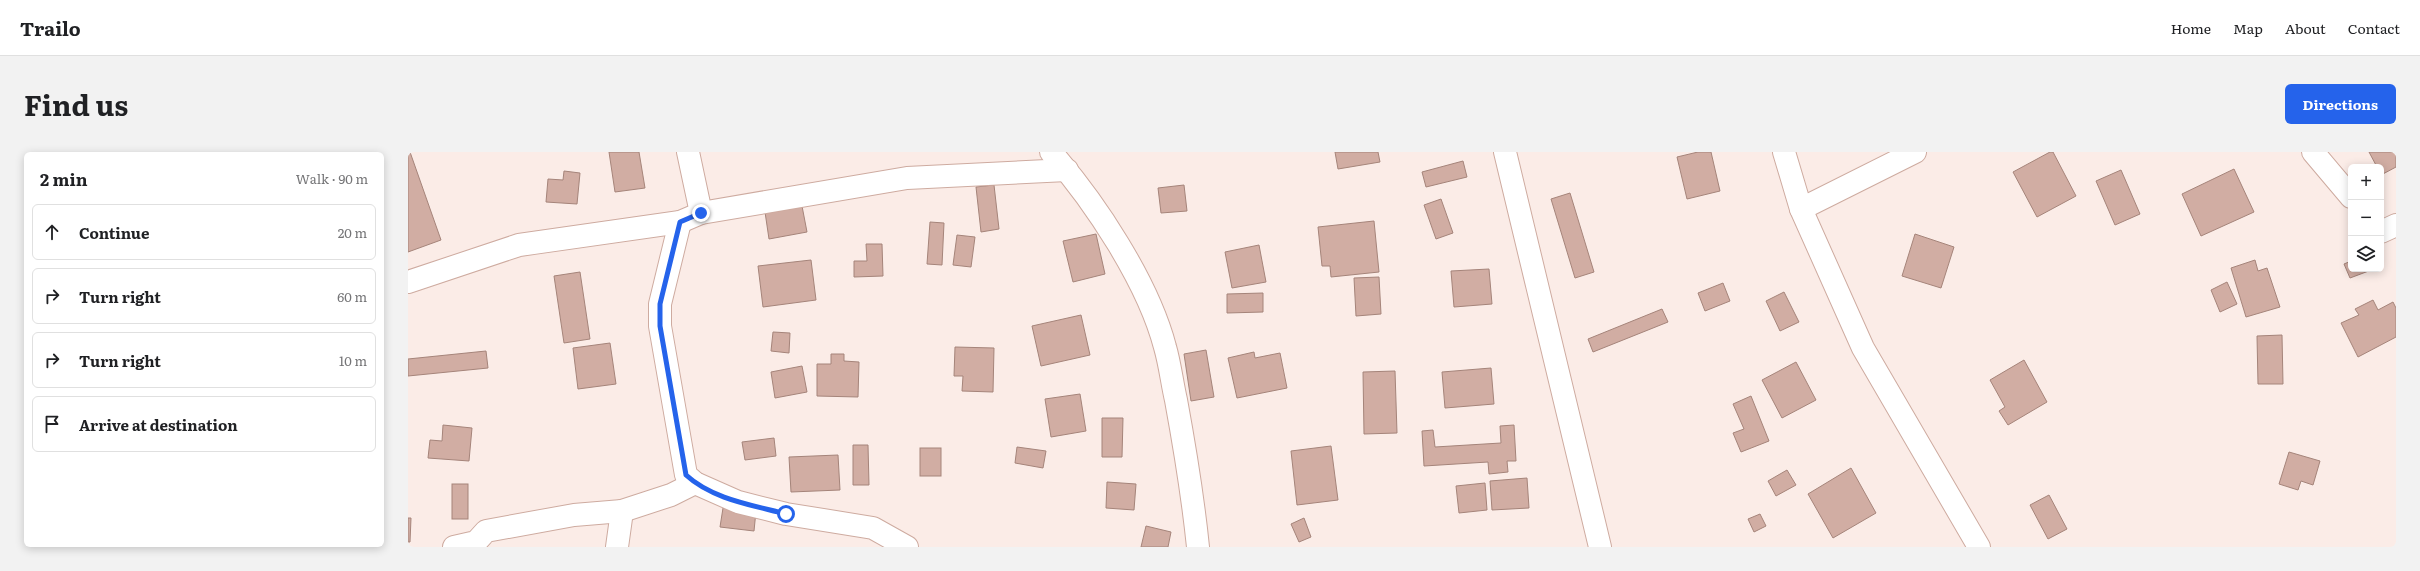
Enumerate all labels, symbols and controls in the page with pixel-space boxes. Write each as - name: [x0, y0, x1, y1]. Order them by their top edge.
- text: Trailo: [20, 14, 81, 42]
- text: Home: [2171, 18, 2211, 38]
- text: Map: [2233, 18, 2263, 38]
- text: About: [2285, 18, 2326, 38]
- text: Contact: [2348, 18, 2400, 38]
- text: Find us: [24, 83, 128, 125]
- button: Directions: [2285, 84, 2396, 124]
- map controls: [2348, 164, 2384, 272]
- button: +: [2348, 164, 2384, 200]
- text: 2 min: [40, 166, 88, 191]
- text: Walk · 90 m: [296, 169, 368, 188]
- button: −: [2348, 200, 2384, 236]
- route end: [692, 204, 710, 222]
- icon: ahead: [41, 221, 63, 243]
- text: Continue: [79, 221, 149, 244]
- text: 20 m: [338, 223, 367, 242]
- button: layers: [2348, 236, 2384, 272]
- icon: right: [41, 285, 63, 307]
- text: Turn right: [79, 285, 161, 308]
- text: 60 m: [337, 287, 367, 306]
- icon: right: [41, 349, 63, 371]
- text: Turn right: [79, 349, 161, 372]
- text: 10 m: [339, 351, 367, 370]
- icon: arrive: [41, 413, 63, 435]
- text: Arrive at destination: [79, 413, 238, 436]
- route start: [777, 505, 795, 523]

